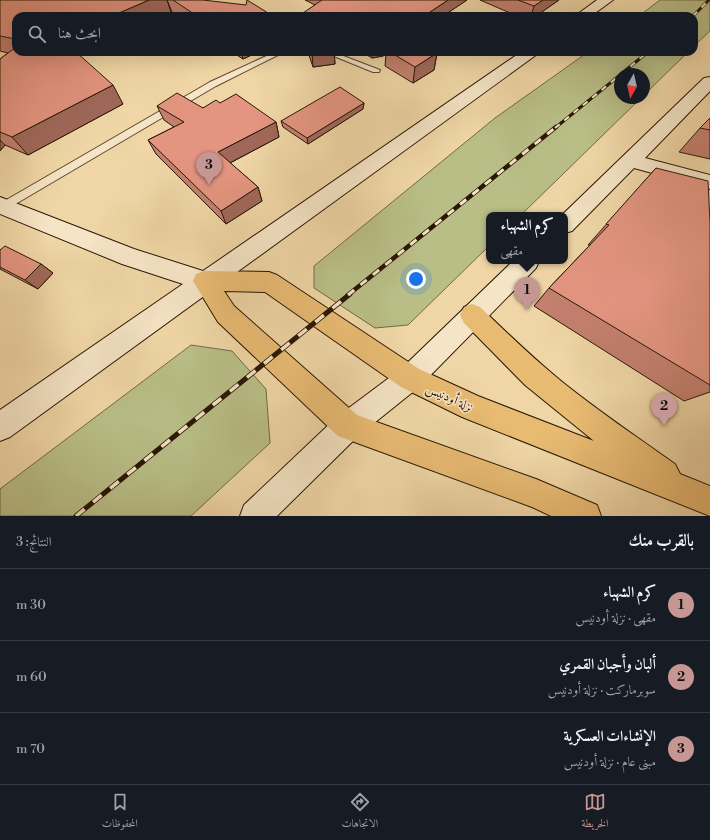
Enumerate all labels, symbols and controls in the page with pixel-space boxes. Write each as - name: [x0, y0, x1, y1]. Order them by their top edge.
- search box: [12, 12, 698, 56]
- icon: search: [26, 23, 48, 45]
- text: ابحث هنا: [58, 24, 101, 43]
- north arrow: [614, 68, 650, 104]
- pin: 3: [196, 152, 222, 185]
- popup: [486, 212, 568, 264]
- text: كرم الشهباء: [500, 216, 554, 235]
- text: مقهى: [500, 243, 523, 259]
- your location: [406, 269, 426, 289]
- pin: 1: [514, 277, 540, 310]
- street label: نزلة أودنيس: [423, 379, 476, 417]
- pin: 2: [651, 393, 677, 426]
- text: بالقرب منك: [628, 530, 694, 552]
- text: النتائج: 3: [16, 534, 52, 550]
- text: كرم الشهباء: [603, 583, 656, 602]
- text: 30 m: [16, 597, 46, 613]
- text: 1: [678, 597, 684, 613]
- text: مقهى · نزلة أودنيس: [575, 610, 656, 626]
- text: ألبان وأجبان القمري: [559, 655, 656, 674]
- text: 60 m: [16, 669, 47, 685]
- text: 2: [677, 669, 685, 685]
- text: سوبرماركت · نزلة أودنيس: [548, 682, 656, 698]
- text: الإنشاءات العسكرية: [564, 727, 656, 746]
- text: 70 m: [16, 741, 45, 757]
- text: 3: [677, 741, 685, 757]
- text: مبنى عام · نزلة أودنيس: [564, 754, 656, 770]
- tab: المحفوظات: [102, 791, 138, 834]
- tab: الاتجاهات: [341, 791, 378, 834]
- tab: الخريطة: [582, 791, 608, 834]

